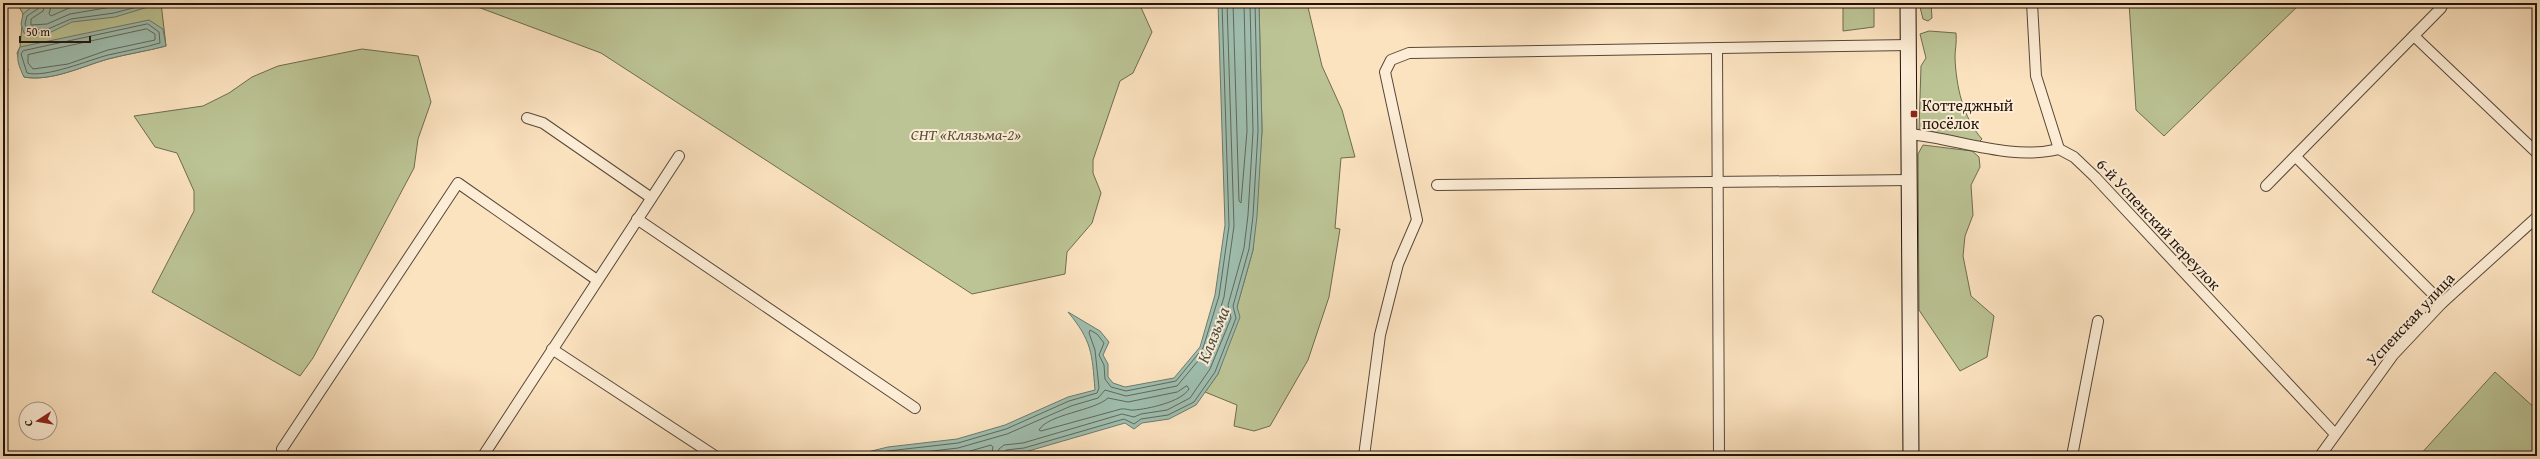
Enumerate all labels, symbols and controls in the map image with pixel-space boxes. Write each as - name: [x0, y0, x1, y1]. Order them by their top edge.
- scale bar: [20, 18, 90, 44]
- text: 50 m: [26, 23, 50, 40]
- place label: Коттеджный посёлок: [1922, 93, 2014, 135]
- marker: Коттеджный посёлок: [1909, 109, 1919, 119]
- park label: СНТ «Клязьма-2»: [911, 122, 1021, 146]
- street label: 6-й Успенский переулок: [2091, 153, 2227, 296]
- street label: Успенская улица: [2360, 266, 2460, 371]
- water label: Клязьма: [1190, 303, 1235, 367]
- north arrow: [18, 401, 58, 441]
- text: С: [20, 418, 37, 428]

